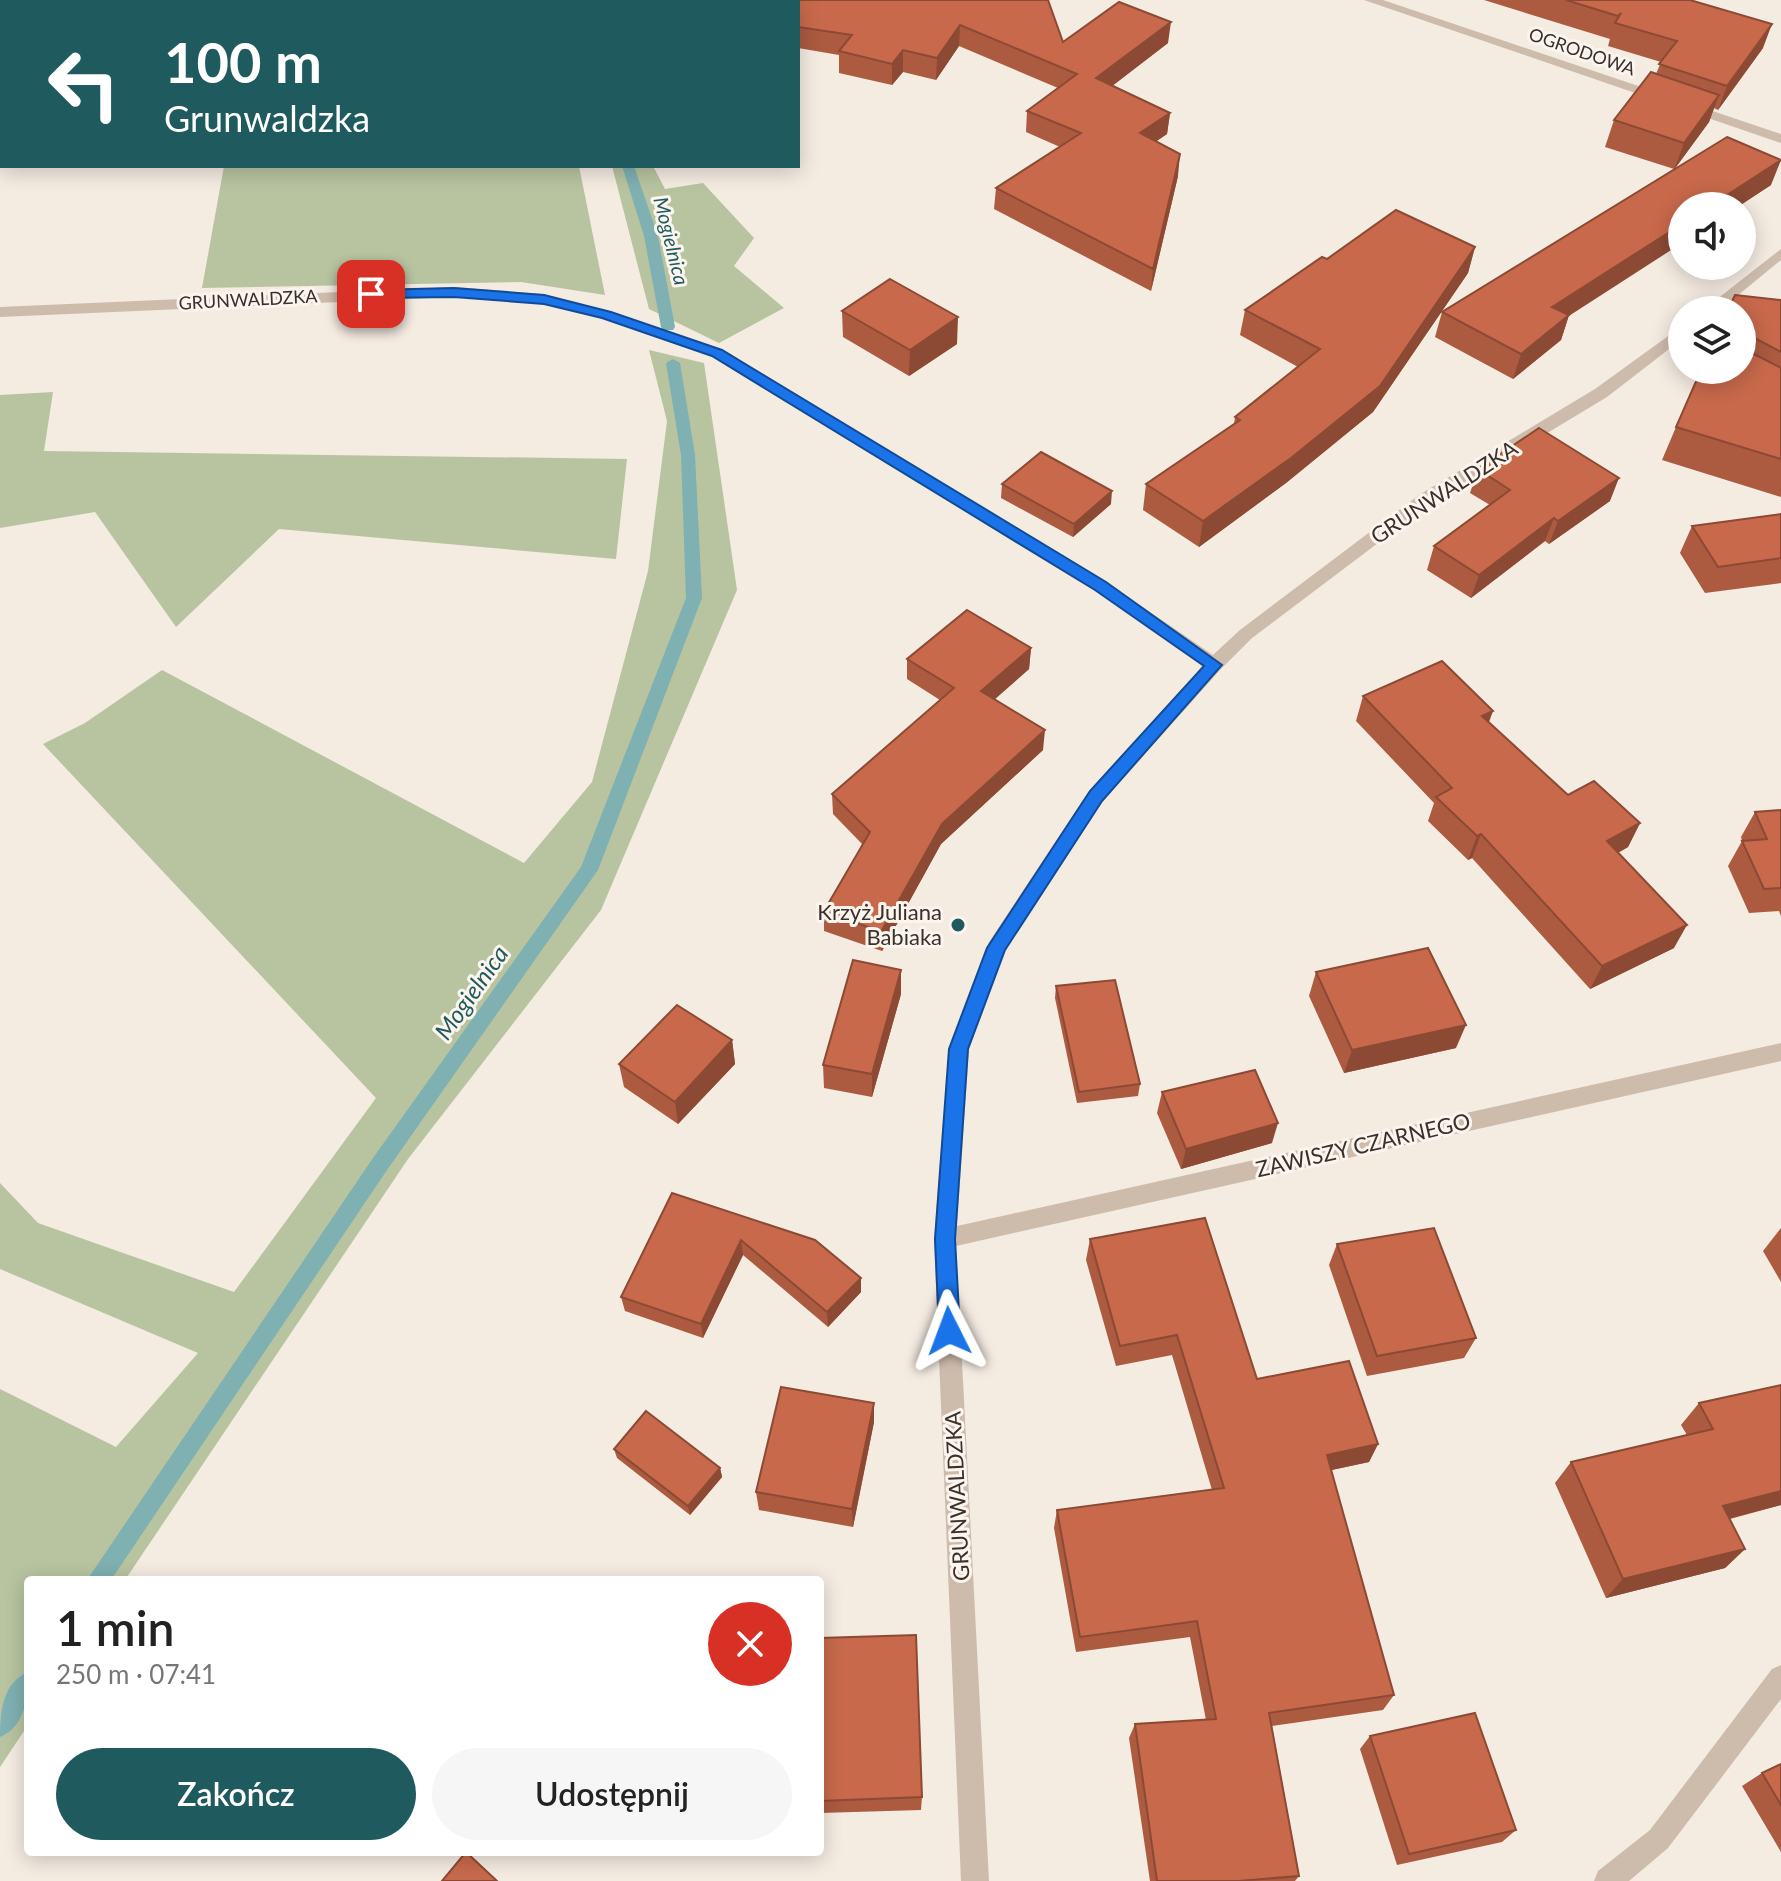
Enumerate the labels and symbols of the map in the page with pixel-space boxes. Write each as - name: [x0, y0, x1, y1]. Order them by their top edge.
- street label: OGRODOWA: [1526, 23, 1639, 80]
- water label: Mogielnica: [649, 194, 695, 287]
- pin: [337, 260, 405, 328]
- street label: GRUNWALDZKA: [178, 284, 319, 314]
- street label: GRUNWALDZKA: [1365, 434, 1522, 549]
- place label: Krzyż Juliana Babiaka: [817, 898, 942, 950]
- marker: Krzyż Juliana Babiaka: [949, 916, 967, 934]
- water label: Mogielnica: [428, 940, 514, 1045]
- street label: ZAWISZY CZARNEGO: [1253, 1107, 1473, 1182]
- position arrow: [907, 1289, 991, 1373]
- street label: GRUNWALDZKA: [939, 1410, 974, 1582]

